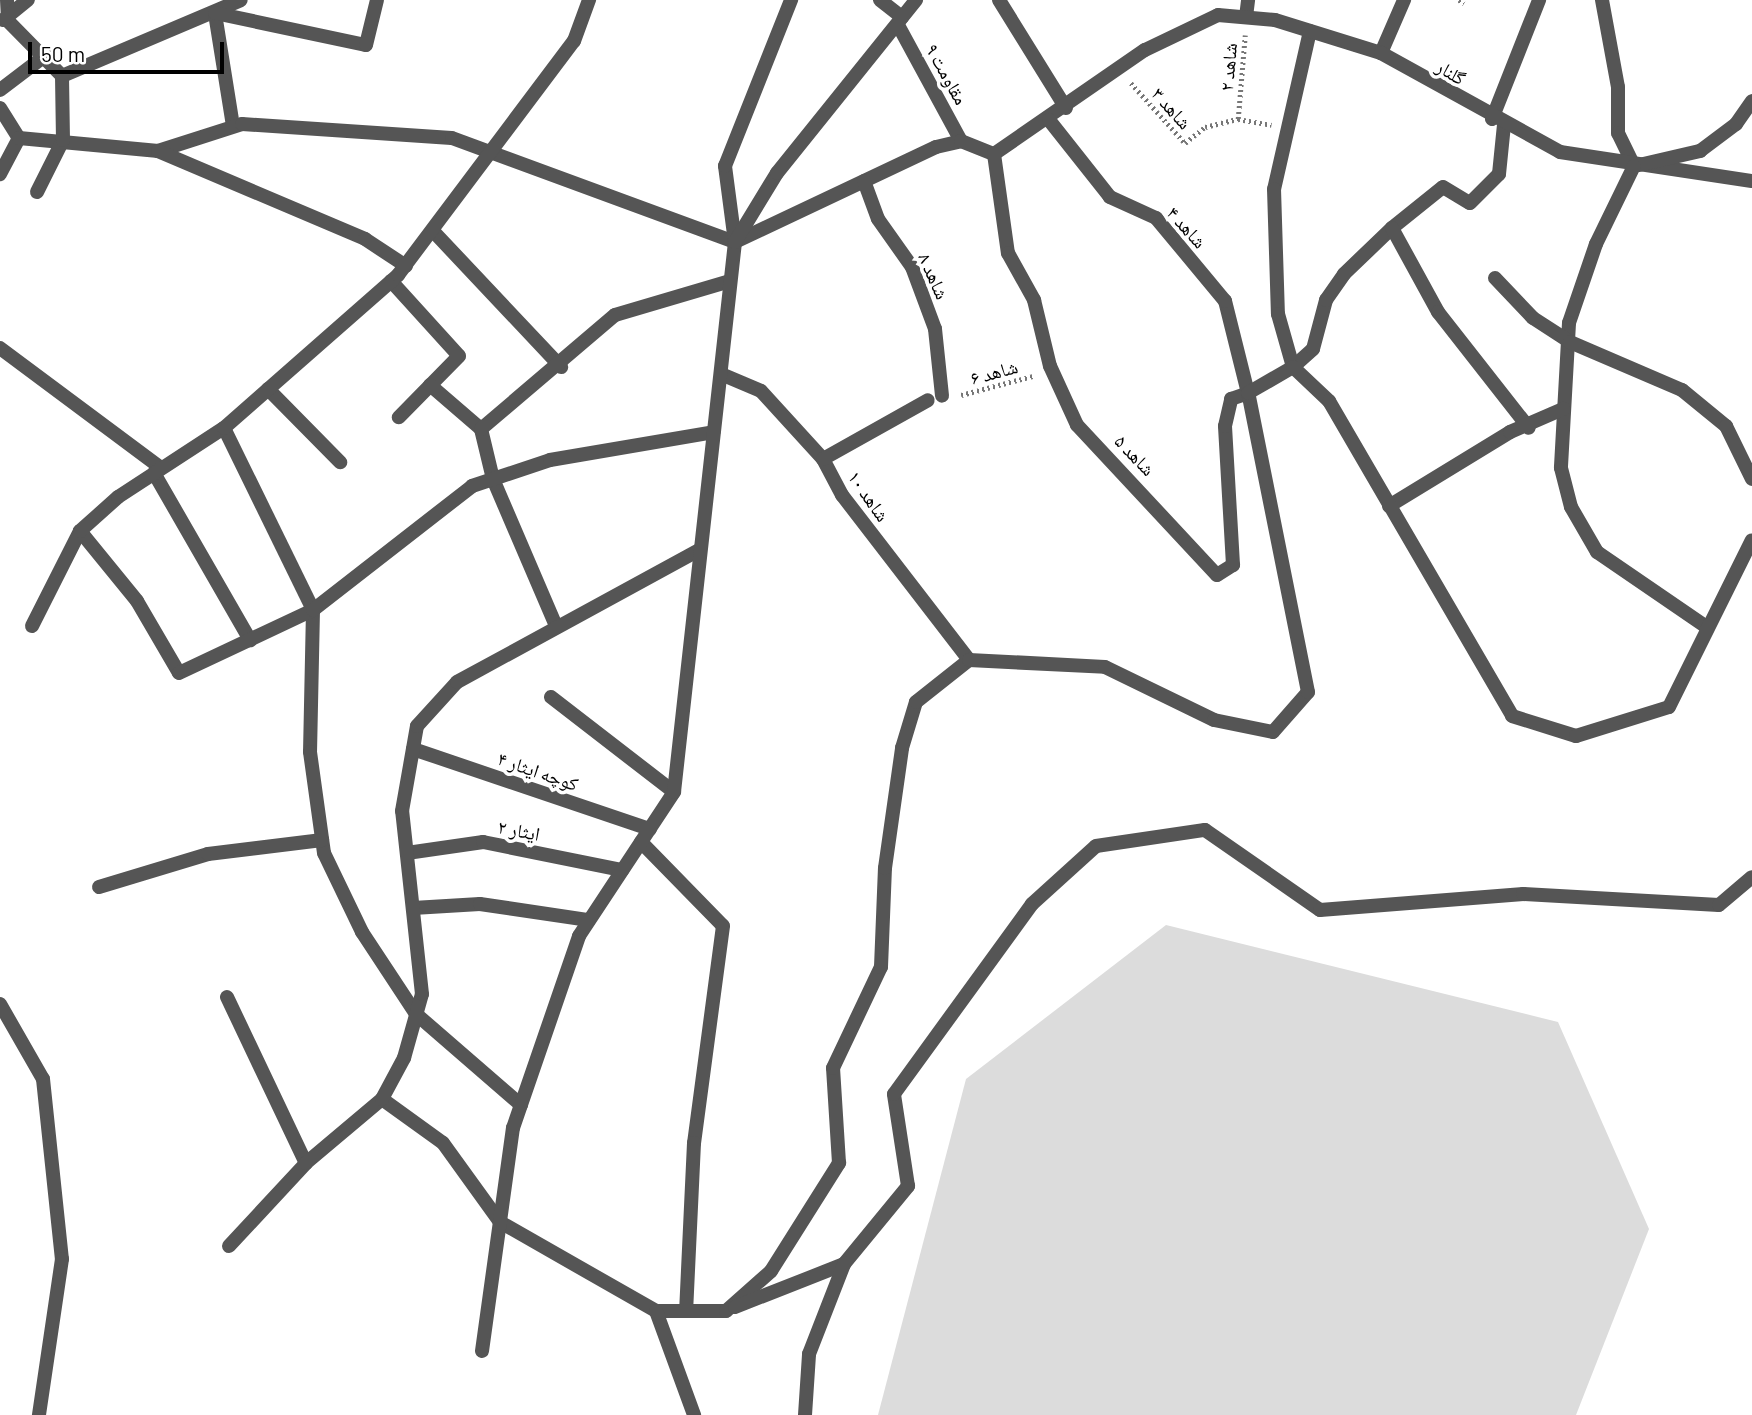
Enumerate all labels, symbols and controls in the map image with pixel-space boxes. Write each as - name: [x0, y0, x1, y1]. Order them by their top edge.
- scale bar: [32, 28, 228, 72]
- street label: مقاومت ۹: [921, 40, 973, 108]
- text: 50 m: [41, 41, 85, 66]
- street label: شاهد ۲: [1215, 42, 1241, 92]
- street label: گلنار: [1432, 54, 1470, 90]
- street label: شاهد ۳: [1147, 82, 1197, 134]
- street label: شاهد ۴: [1162, 201, 1212, 253]
- street label: شاهد ۸: [914, 249, 954, 303]
- street label: شاهد ۶: [968, 355, 1020, 389]
- street label: شاهد ۵: [1110, 430, 1160, 480]
- street label: شاهد ۱۰: [843, 466, 895, 526]
- street label: کوچه ایثار ۴: [495, 747, 581, 795]
- street label: ایثار ۲: [496, 815, 542, 845]

